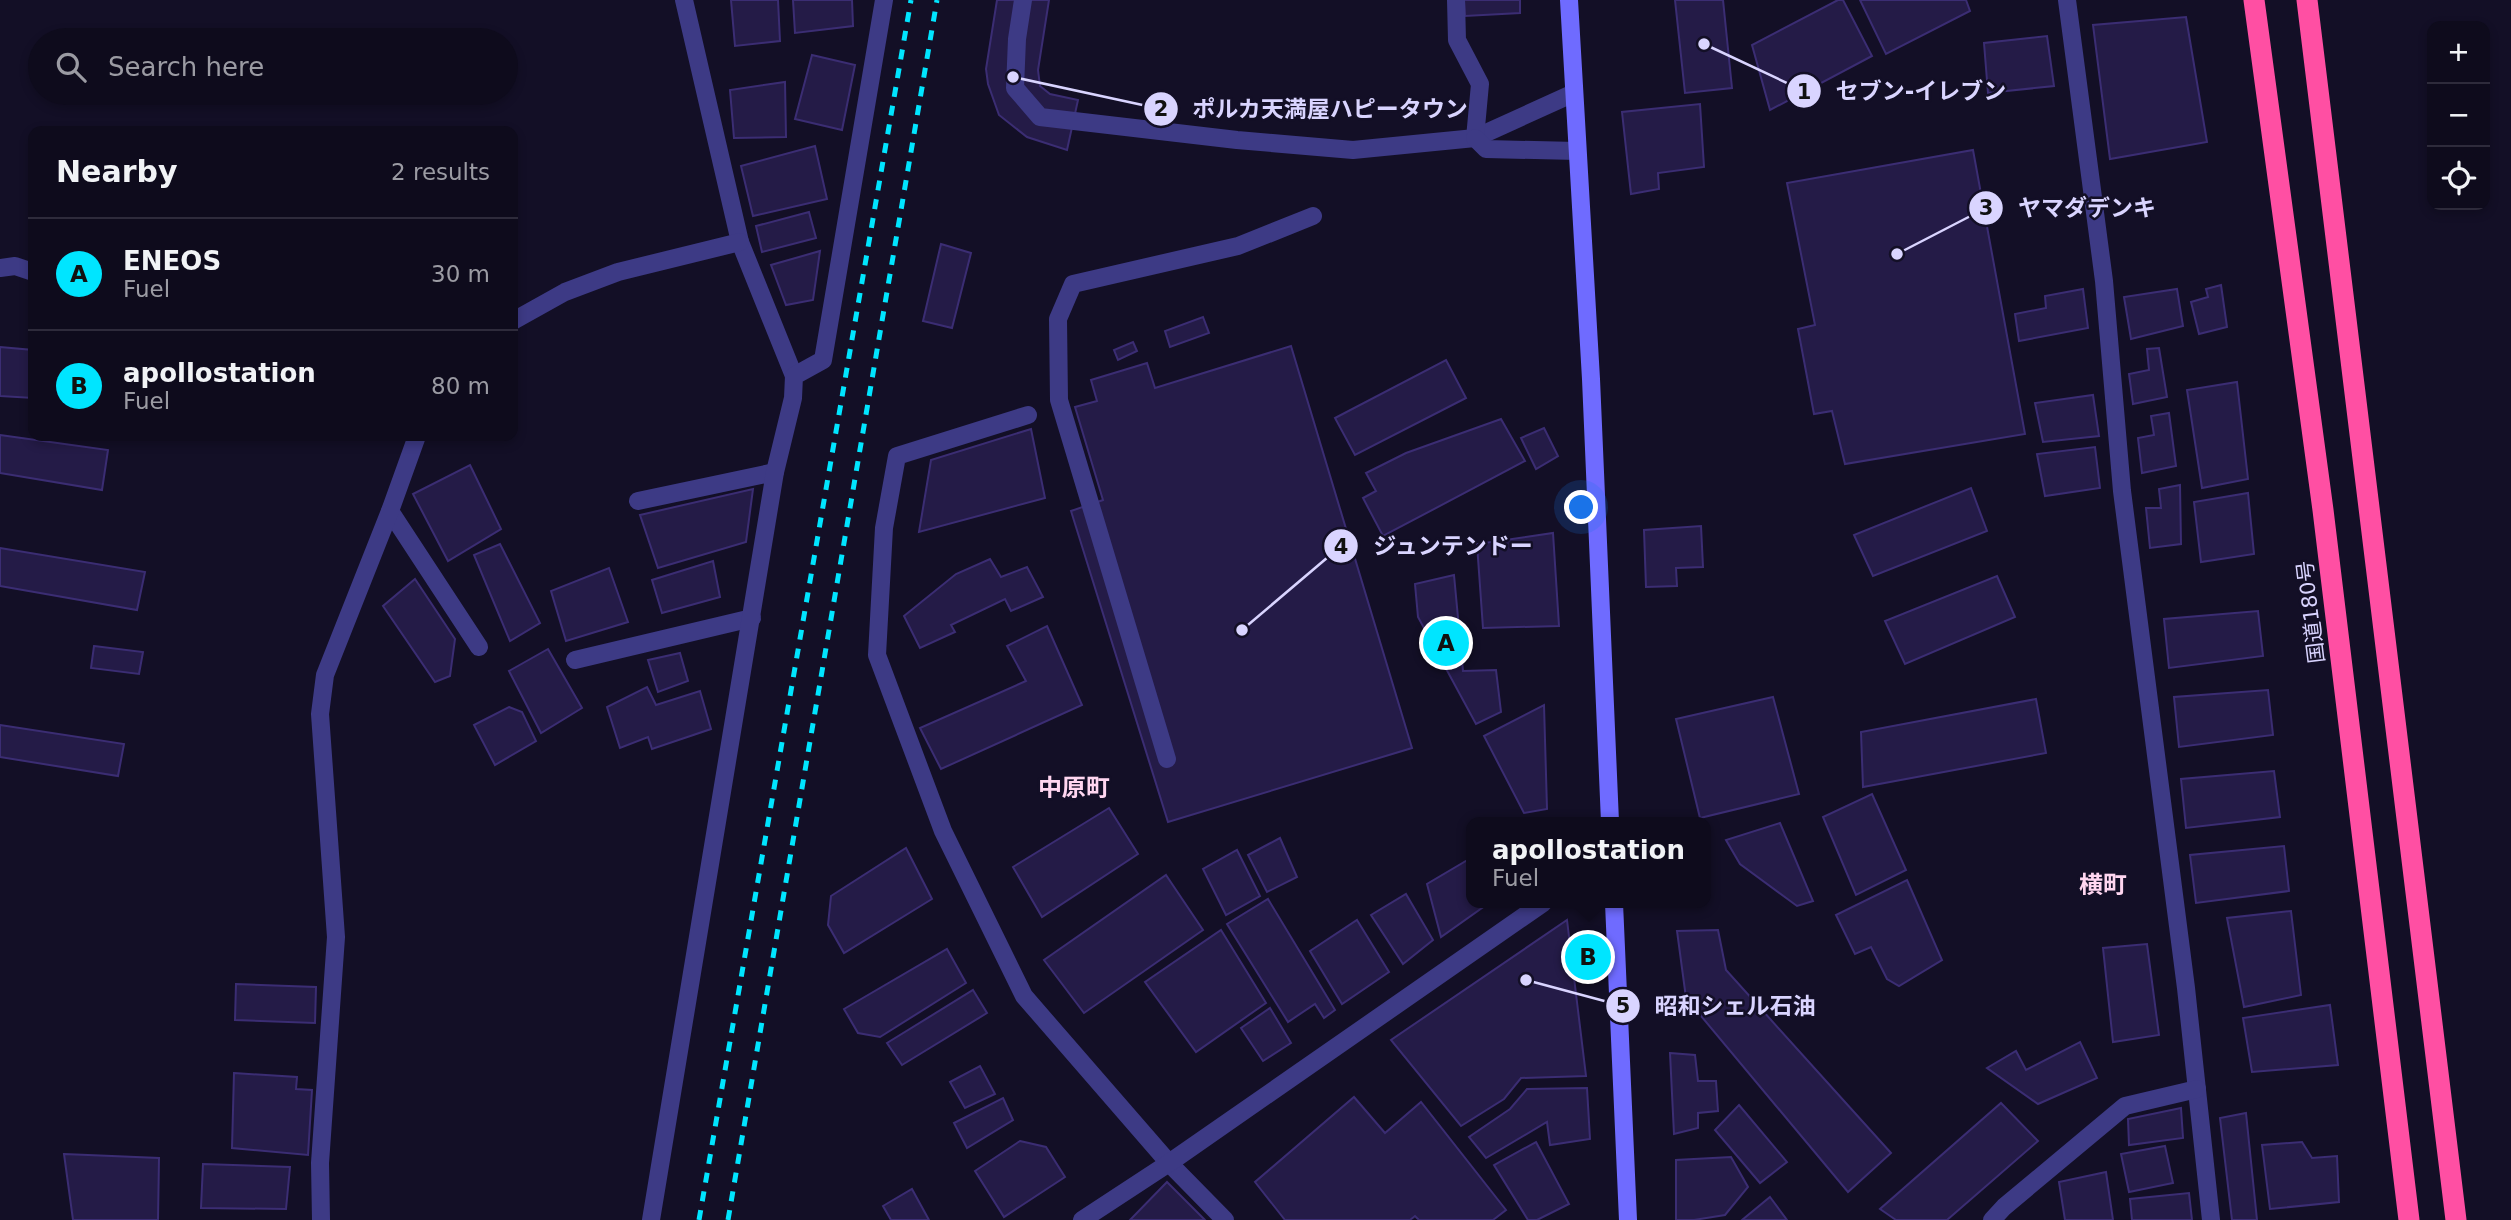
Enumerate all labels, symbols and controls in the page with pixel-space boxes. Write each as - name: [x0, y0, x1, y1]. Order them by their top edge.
- map controls: [2427, 21, 2490, 210]
- button: +: [2427, 21, 2490, 84]
- search box: [28, 28, 518, 105]
- icon: search: [52, 48, 90, 86]
- text: Search here: [108, 52, 264, 82]
- callout: セブン-イレブン: [1787, 69, 2020, 113]
- text: セブン-イレブン: [1836, 78, 2006, 104]
- text: 1: [1797, 80, 1811, 104]
- button: −: [2427, 84, 2490, 147]
- callout: ポルカ天満屋ハピータウン: [1143, 87, 1482, 131]
- text: ポルカ天満屋ハピータウン: [1192, 96, 1468, 122]
- text: 2: [1154, 97, 1168, 121]
- button: locate: [2427, 147, 2490, 210]
- text: Nearby: [56, 154, 178, 189]
- text: 2 results: [391, 159, 490, 185]
- callout: ヤマダデンキ: [1969, 186, 2170, 230]
- text: ヤマダデンキ: [2018, 195, 2156, 221]
- text: 3: [1979, 196, 1993, 220]
- text: ENEOS: [123, 246, 221, 276]
- text: A: [70, 261, 88, 287]
- text: 30 m: [431, 261, 490, 287]
- text: Fuel: [123, 276, 170, 302]
- text: apollostation: [123, 358, 316, 388]
- text: B: [70, 373, 88, 399]
- text: 80 m: [431, 373, 490, 399]
- text: Fuel: [123, 388, 170, 414]
- your location: [1564, 490, 1598, 524]
- callout: ジュンテンドー: [1323, 524, 1547, 568]
- text: ジュンテンドー: [1373, 533, 1533, 559]
- text: 4: [1334, 535, 1348, 559]
- street label: 国道180号: [2293, 559, 2329, 665]
- pin: A: [1423, 617, 1469, 669]
- district label: 中原町: [1038, 774, 1110, 802]
- popup: [1466, 817, 1711, 908]
- text: apollostation: [1492, 835, 1685, 865]
- text: Fuel: [1492, 865, 1539, 891]
- district label: 横町: [2079, 871, 2127, 899]
- pin: B: [1565, 931, 1611, 983]
- callout: 昭和シェル石油: [1606, 984, 1830, 1028]
- text: 昭和シェル石油: [1655, 993, 1816, 1019]
- text: 5: [1616, 994, 1630, 1018]

